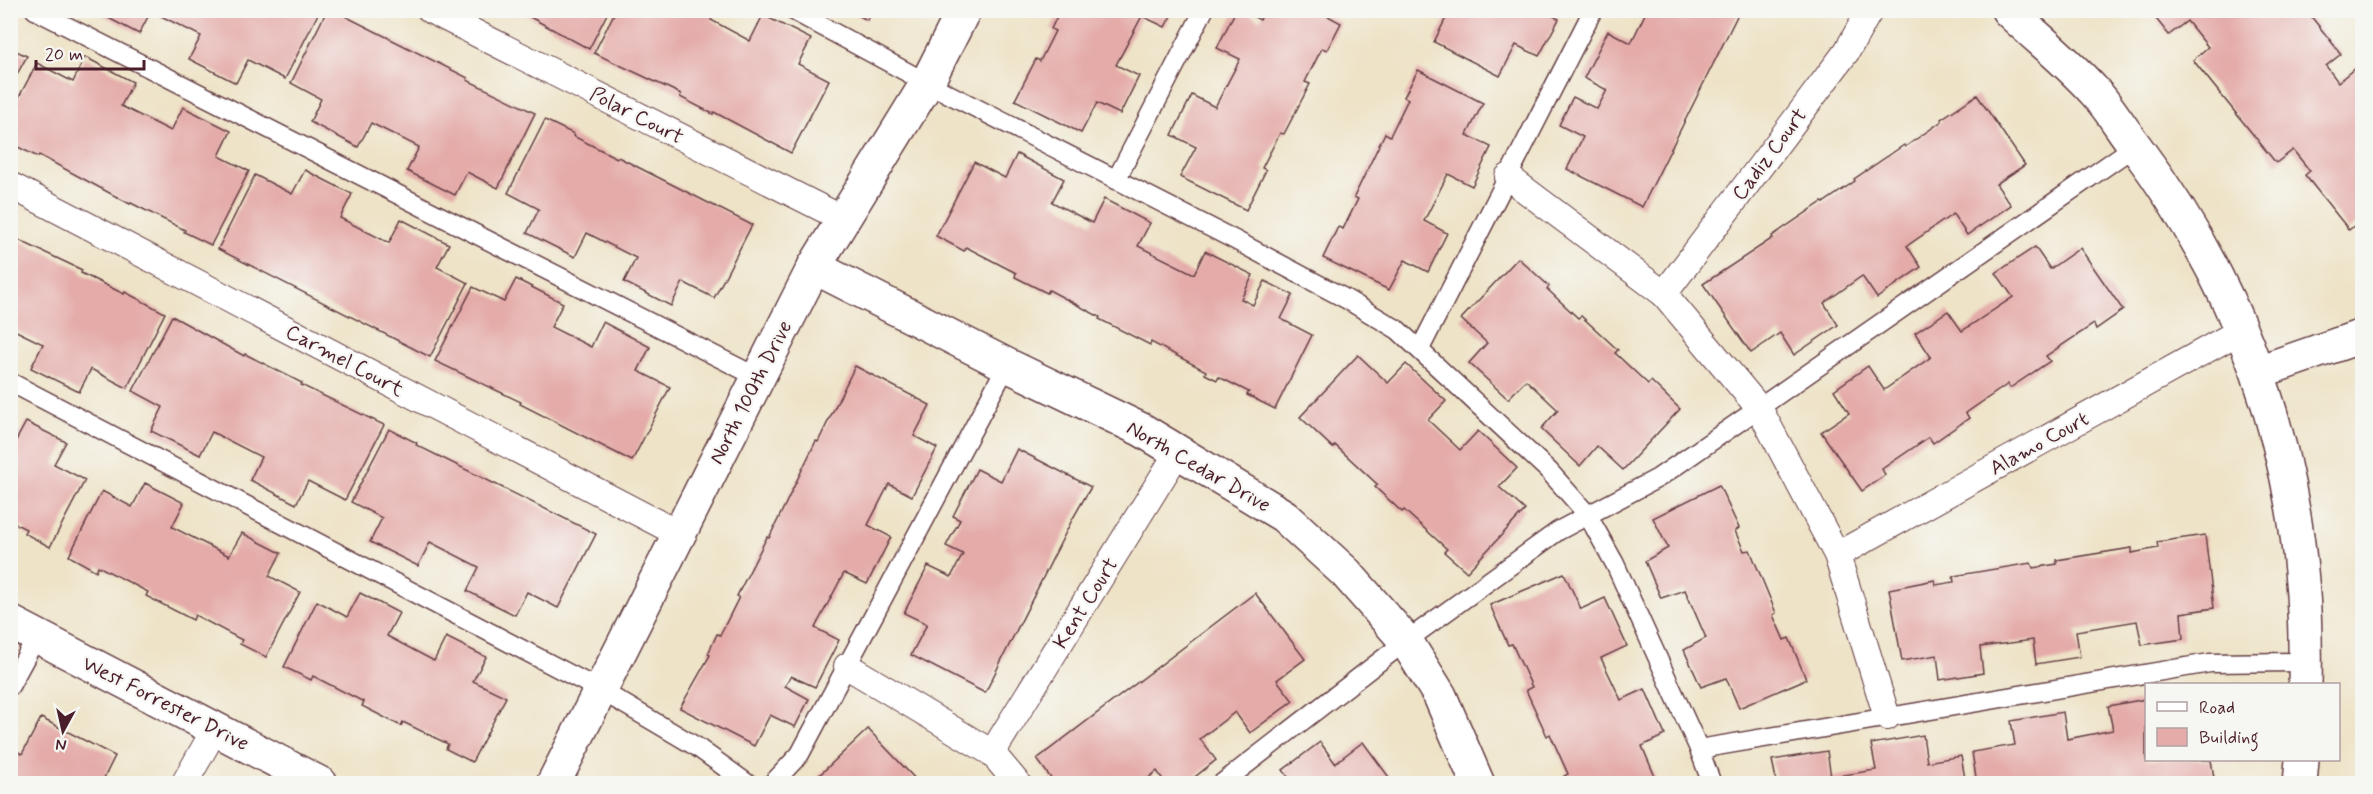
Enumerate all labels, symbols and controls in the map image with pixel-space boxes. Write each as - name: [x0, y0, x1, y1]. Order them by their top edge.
- scale bar: [36, 33, 144, 71]
- text: 20 m: [45, 43, 83, 67]
- street label: Polar Court: [585, 80, 688, 151]
- street label: Cadiz Court: [1726, 102, 1814, 207]
- street label: North 100th Drive: [703, 316, 799, 469]
- street label: Carmel Court: [280, 318, 409, 404]
- street label: Alamo Court: [1985, 405, 2094, 483]
- street label: North Cedar Drive: [1121, 414, 1276, 520]
- street label: Kent Court: [1047, 552, 1125, 655]
- street label: West Forrester Drive: [77, 650, 254, 758]
- legend: [2145, 683, 2340, 761]
- text: Road: [2199, 696, 2235, 720]
- north arrow: [33, 701, 93, 761]
- text: Building: [2199, 726, 2259, 752]
- text: N: [54, 733, 68, 756]

